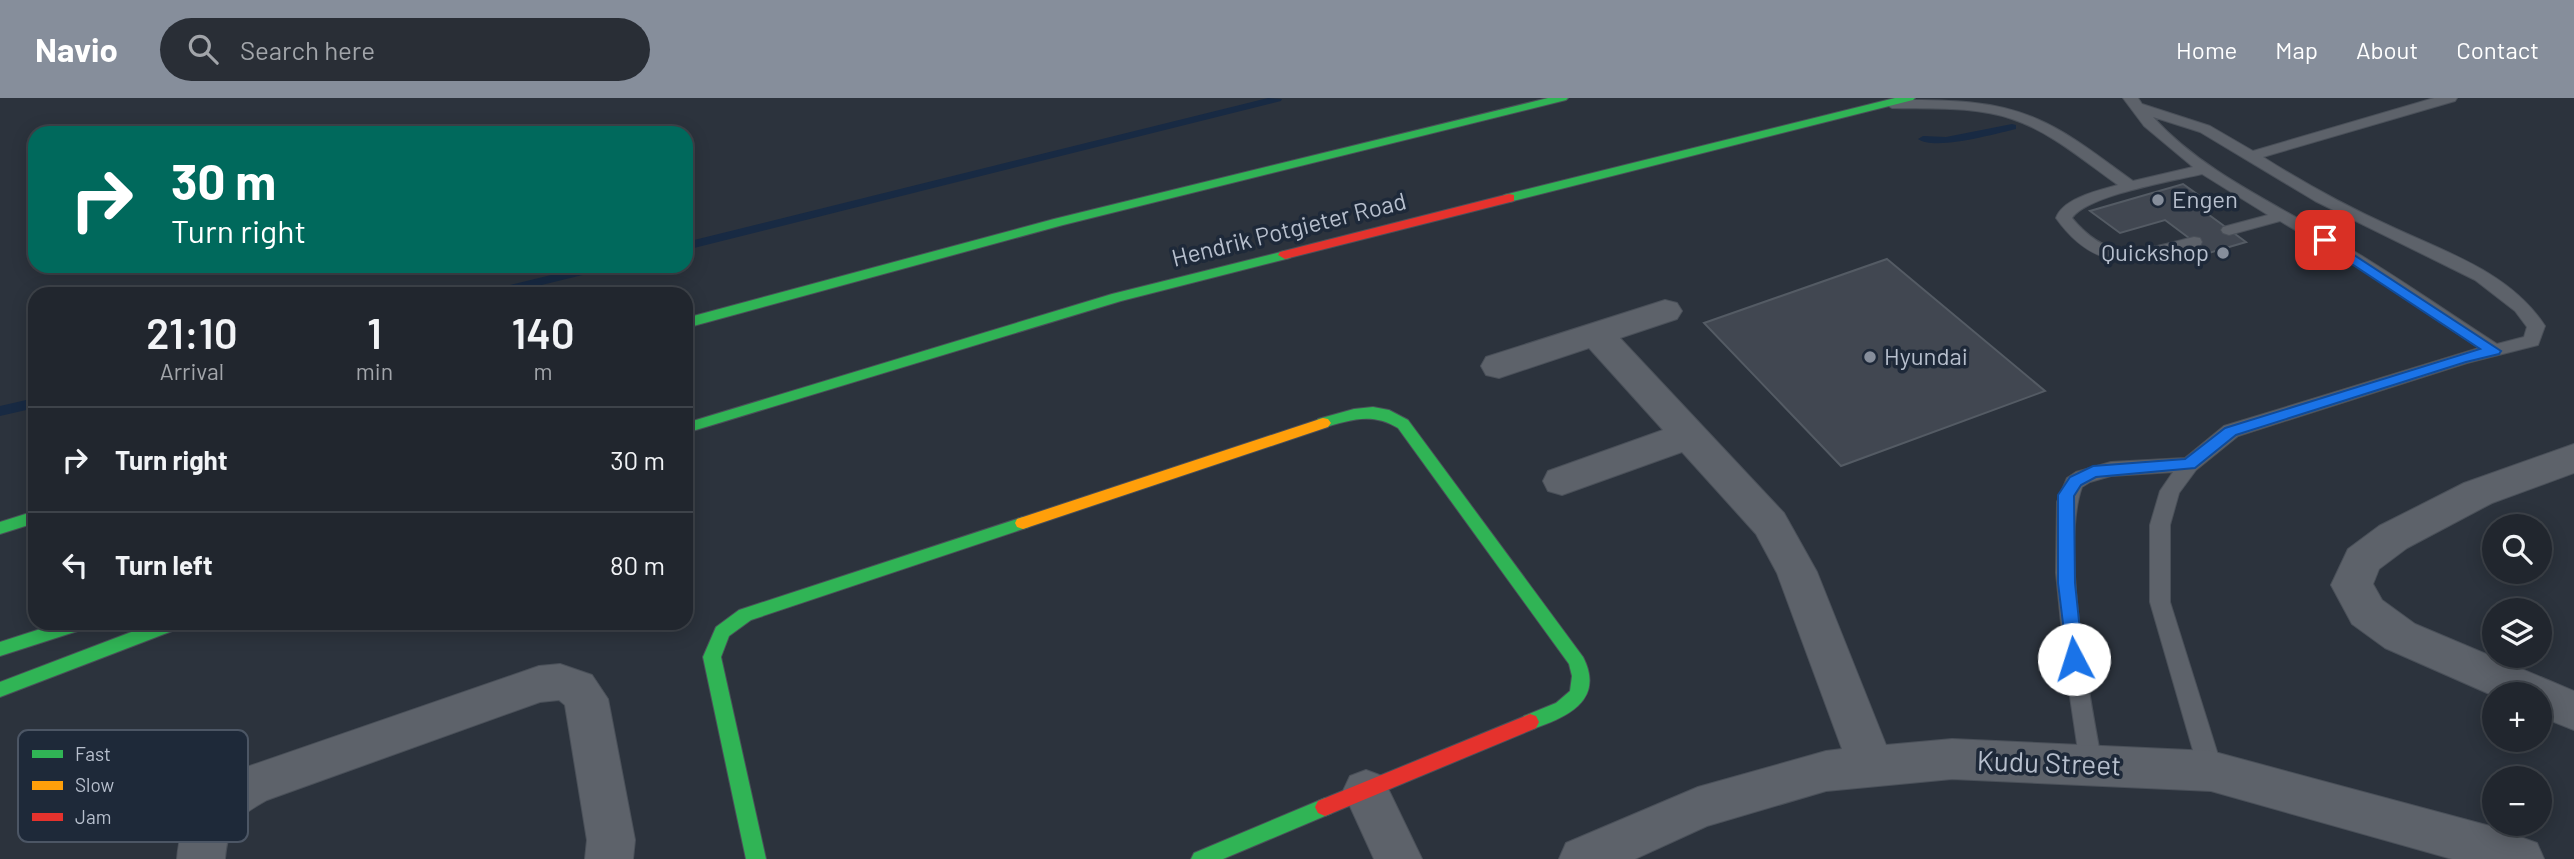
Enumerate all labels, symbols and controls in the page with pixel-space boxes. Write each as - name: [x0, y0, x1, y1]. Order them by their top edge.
- search box: [160, 18, 650, 81]
- text: Navio: [35, 29, 118, 69]
- icon: search: [184, 30, 222, 68]
- text: Search here: [240, 34, 375, 65]
- text: Home: [2176, 35, 2237, 64]
- text: Map: [2275, 35, 2318, 64]
- text: About: [2356, 35, 2418, 64]
- text: Contact: [2456, 35, 2539, 64]
- text: 30 m: [171, 151, 276, 210]
- icon: right: [56, 154, 147, 245]
- place label: Engen: [2172, 184, 2238, 213]
- street label: Hendrik Potgieter Road: [1168, 185, 1409, 272]
- marker: Engen: [2150, 192, 2166, 208]
- pin: [2295, 210, 2355, 270]
- text: Turn right: [171, 211, 306, 249]
- icon: arrive: [2306, 221, 2344, 259]
- place label: Quickshop: [2101, 237, 2209, 266]
- marker: Quickshop: [2215, 245, 2231, 261]
- text: 21:10: [146, 307, 238, 357]
- text: 1: [367, 307, 382, 357]
- text: 140: [511, 307, 575, 357]
- place label: Hyundai: [1884, 341, 1968, 370]
- marker: Hyundai: [1862, 349, 1878, 365]
- text: Arrival: [160, 357, 224, 385]
- text: min: [356, 357, 393, 385]
- text: m: [534, 357, 553, 385]
- icon: right: [56, 441, 94, 479]
- text: Turn right: [115, 444, 228, 475]
- text: 30 m: [610, 444, 665, 475]
- map controls: [2482, 514, 2552, 836]
- button: search: [2482, 514, 2552, 584]
- icon: left: [56, 546, 94, 584]
- text: Turn left: [115, 549, 213, 580]
- text: 80 m: [610, 549, 665, 580]
- button: layers: [2482, 598, 2552, 668]
- position arrow: [2037, 622, 2111, 696]
- button: +: [2482, 682, 2552, 752]
- legend: [18, 730, 248, 842]
- text: Fast: [75, 742, 111, 765]
- street label: Kudu Street: [1976, 742, 2122, 782]
- button: −: [2482, 766, 2552, 836]
- text: Slow: [75, 773, 114, 796]
- text: Jam: [75, 805, 111, 828]

